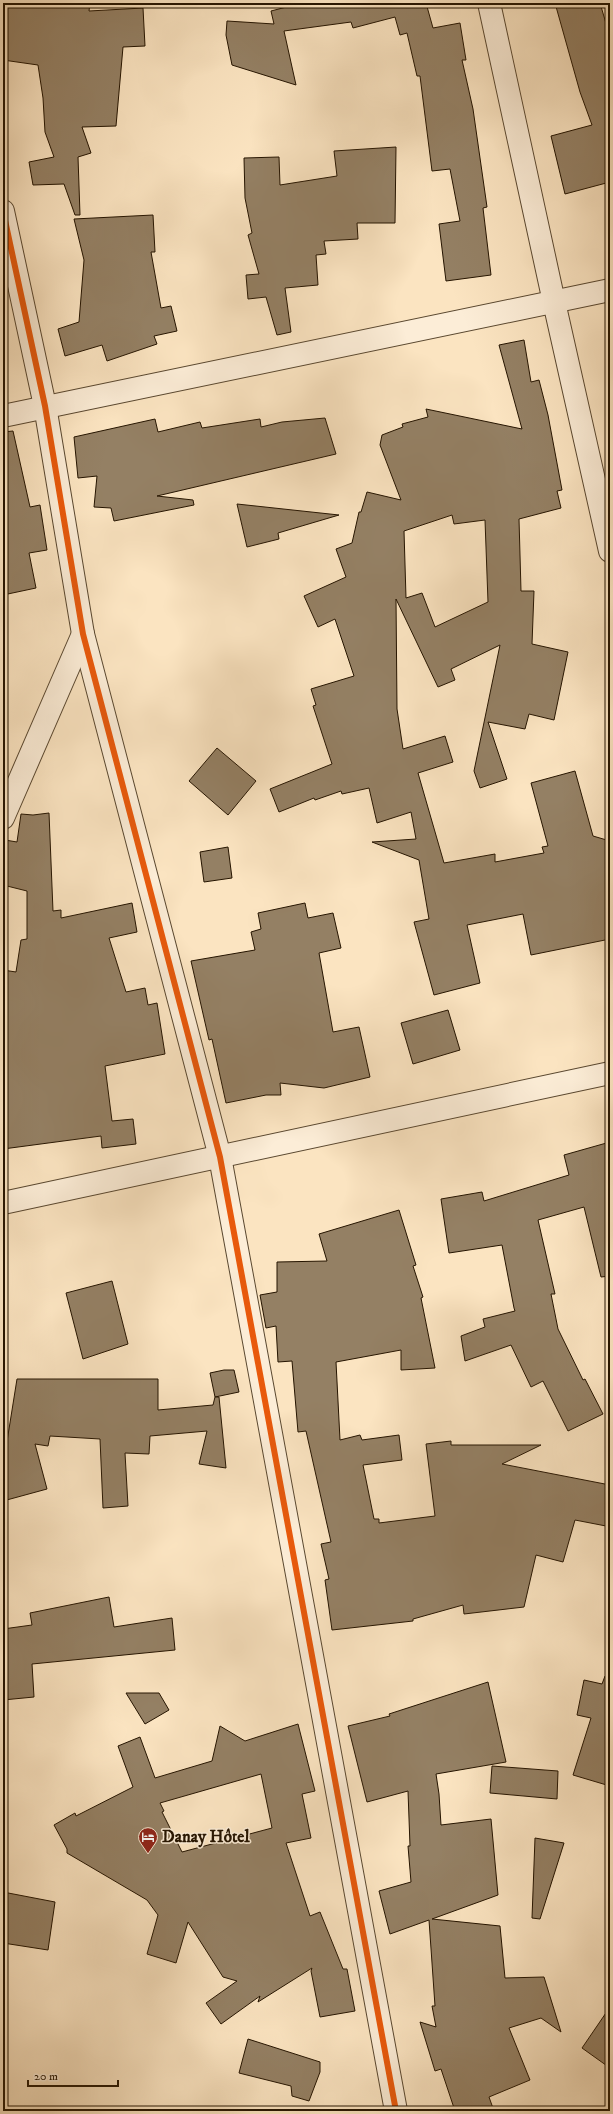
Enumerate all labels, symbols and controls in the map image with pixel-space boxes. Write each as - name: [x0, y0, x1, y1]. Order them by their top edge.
- hotel icon: Danay Hôtel: [137, 1826, 159, 1854]
- place label: Danay Hôtel: [162, 1826, 250, 1848]
- scale bar: [28, 2062, 118, 2088]
- text: 20 m: [34, 2069, 58, 2084]

